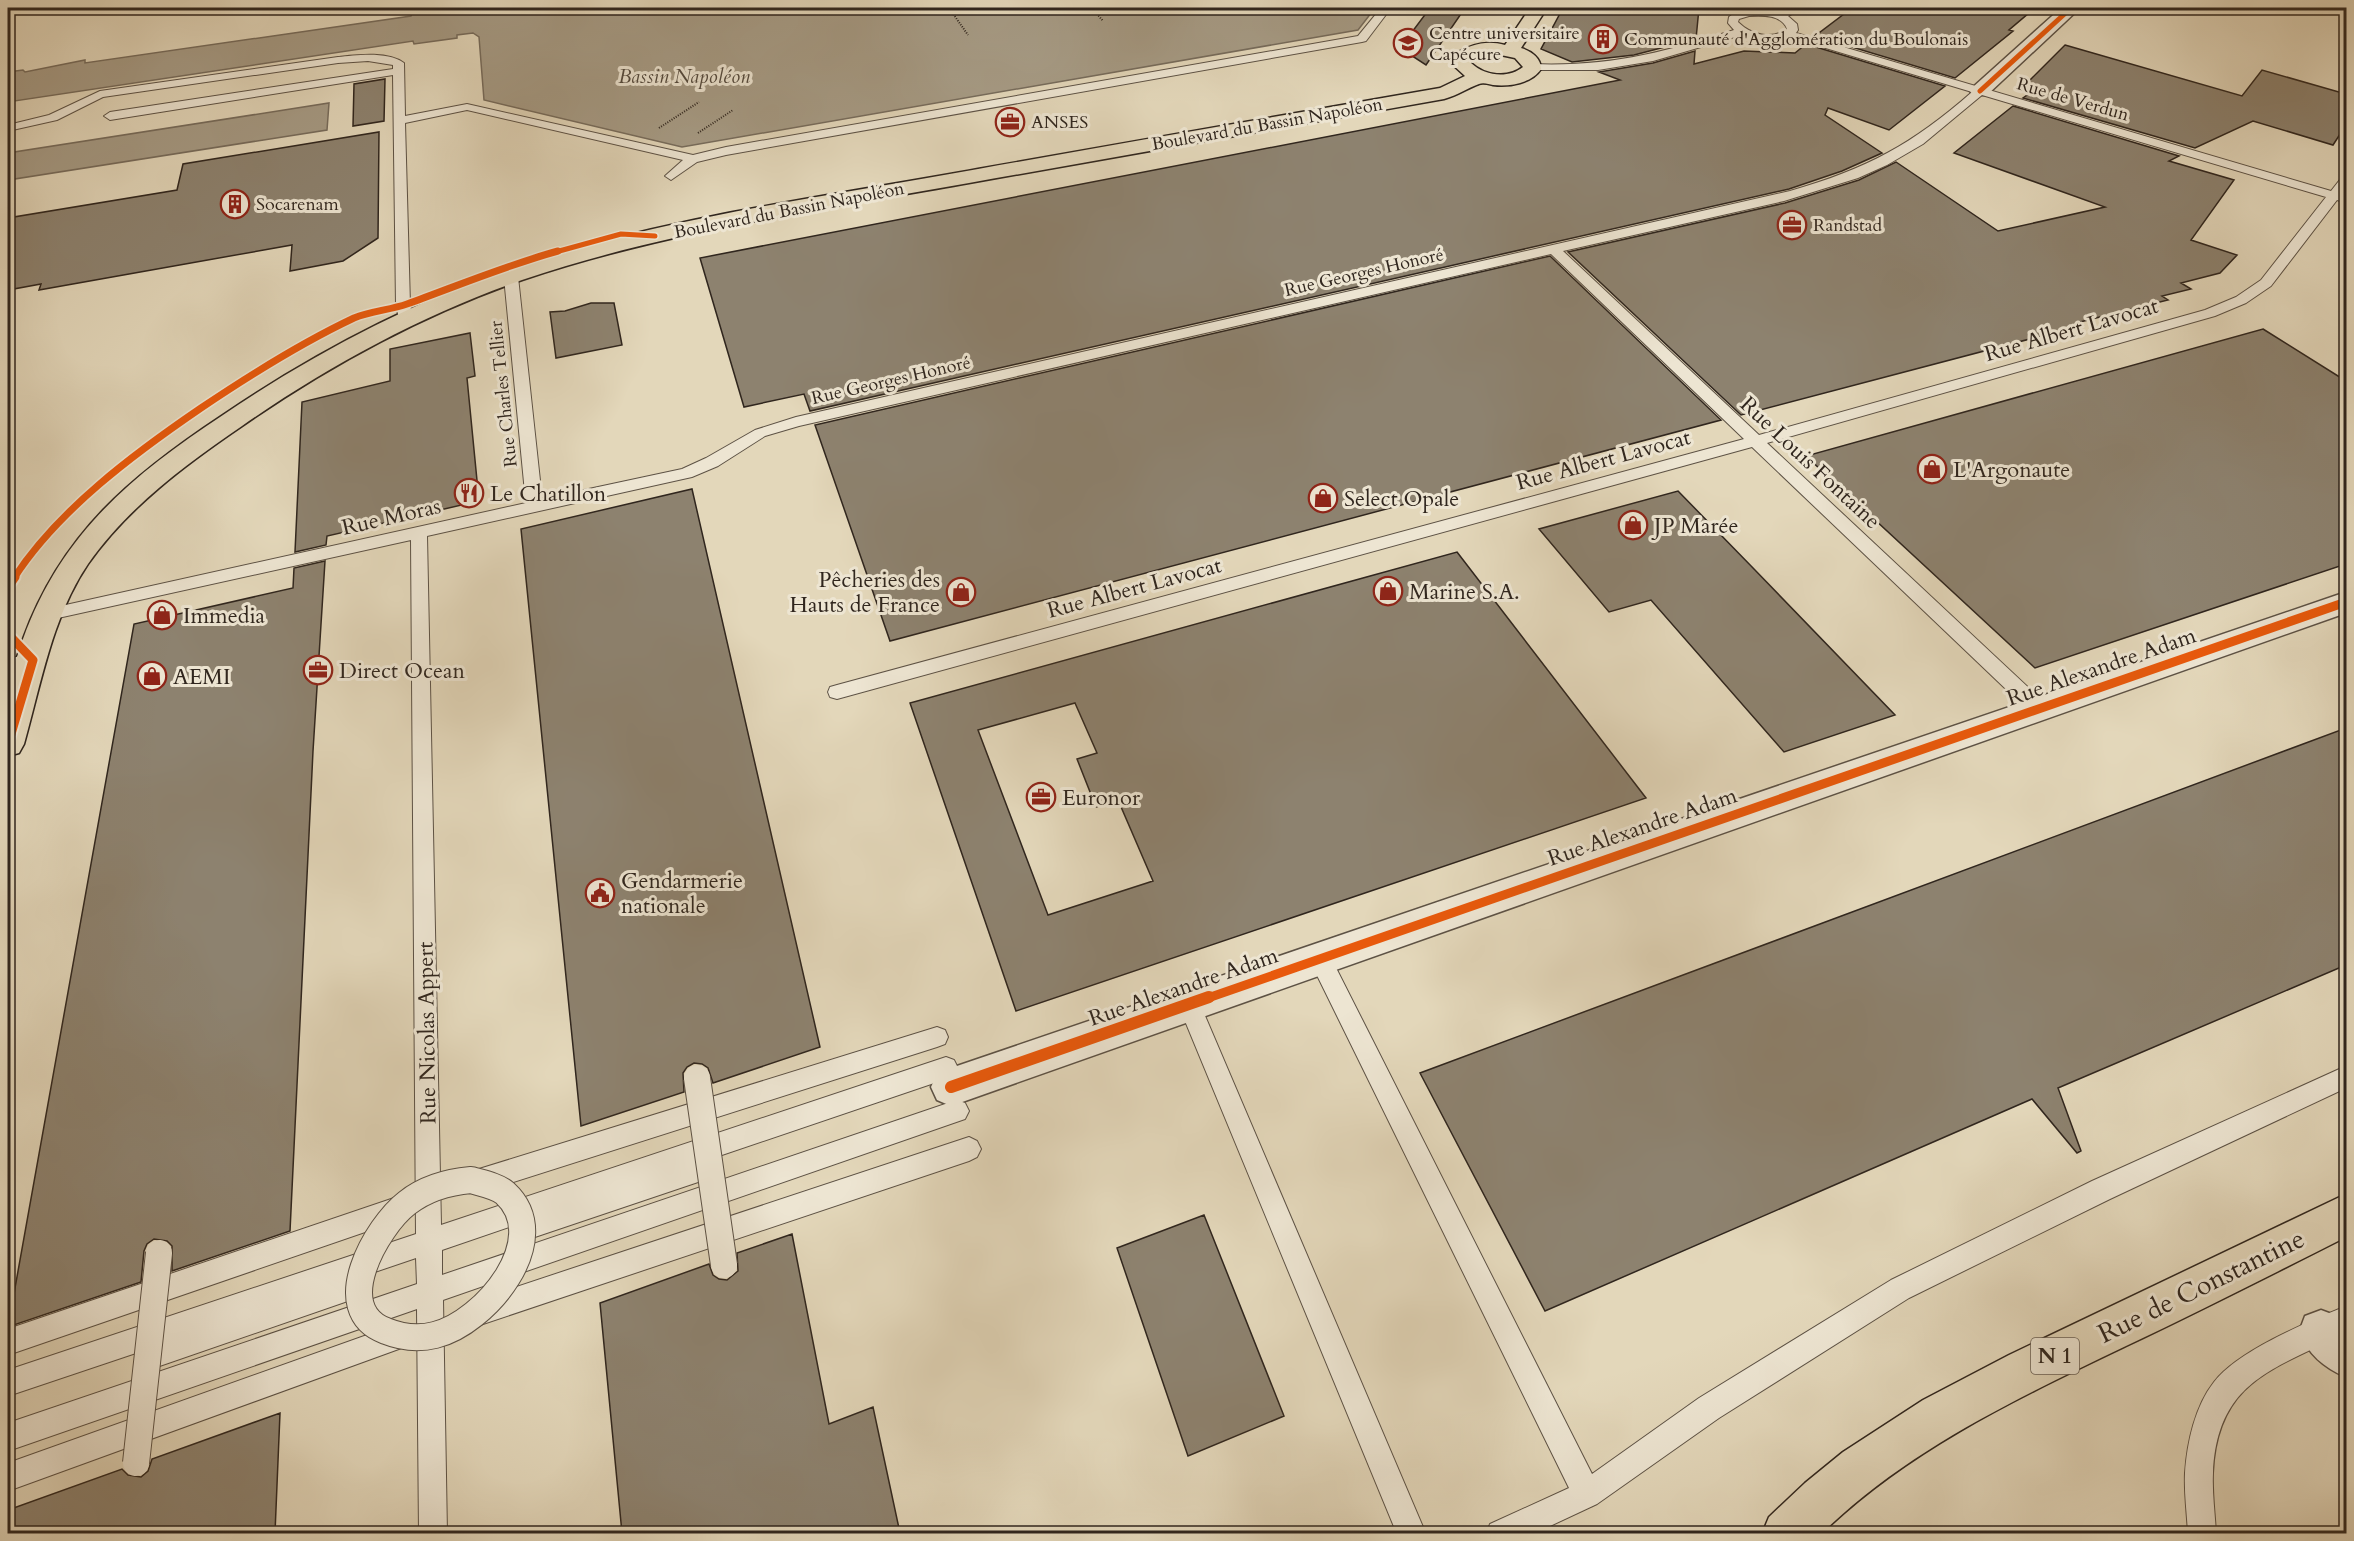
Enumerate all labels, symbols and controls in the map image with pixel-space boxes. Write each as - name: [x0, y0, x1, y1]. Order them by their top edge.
- place label: Centre universitaire Capécure: [1429, 21, 1580, 67]
- building icon: Communauté d'Agglomération du Boulonais: [1587, 23, 1619, 55]
- school or university icon: Centre universitaire Capécure: [1392, 27, 1424, 59]
- place label: Communauté d'Agglomération du Boulonais: [1624, 27, 1968, 52]
- water label: Bassin Napoléon: [618, 63, 750, 90]
- street label: Rue de Verdun: [2014, 72, 2133, 128]
- street label: Boulevard du Bassin Napoléon: [1150, 92, 1385, 157]
- office icon: ANSES: [994, 106, 1026, 138]
- place label: ANSES: [1031, 110, 1088, 135]
- street label: Boulevard du Bassin Napoléon: [672, 176, 907, 245]
- building icon: Socarenam: [219, 188, 251, 220]
- place label: Socarenam: [256, 192, 339, 217]
- office icon: Randstad: [1776, 209, 1808, 241]
- place label: Randstad: [1813, 213, 1883, 238]
- street label: Rue Georges Honoré: [1282, 242, 1446, 303]
- street label: Rue Albert Lavocat: [1981, 291, 2162, 369]
- street label: Rue Charles Tellier: [483, 319, 524, 468]
- street label: Rue Georges Honoré: [809, 350, 973, 411]
- street label: Rue Louis Fontaine: [1734, 390, 1887, 536]
- street label: Rue Albert Lavocat: [1513, 422, 1694, 498]
- shop icon: L'Argonaute: [1916, 453, 1948, 485]
- place label: L'Argonaute: [1953, 455, 2070, 485]
- restaurant icon: Le Chatillon: [453, 477, 485, 509]
- place label: Le Chatillon: [490, 479, 607, 509]
- shop icon: Select Opale: [1307, 482, 1339, 514]
- place label: Select Opale: [1344, 484, 1459, 514]
- street label: Rue Moras: [339, 491, 444, 543]
- shop icon: JP Marée: [1617, 509, 1649, 541]
- place label: JP Marée: [1651, 511, 1739, 541]
- street label: Rue Albert Lavocat: [1044, 550, 1225, 626]
- place label: Pêcheries des Hauts de France: [790, 565, 940, 620]
- shop icon: Marine S.A.: [1372, 575, 1404, 607]
- shop icon: Pêcheries des Hauts de France: [945, 576, 977, 608]
- place label: Marine S.A.: [1409, 577, 1520, 607]
- shop icon: Immedia: [146, 599, 178, 631]
- place label: Immedia: [183, 601, 266, 631]
- street label: Rue Alexandre Adam: [2003, 620, 2200, 713]
- office icon: Direct Ocean: [302, 654, 334, 686]
- place label: Direct Ocean: [339, 656, 466, 686]
- shop icon: AEMI: [136, 660, 168, 692]
- place label: AEMI: [173, 662, 230, 692]
- street label: Rue Alexandre Adam: [1544, 780, 1741, 873]
- office icon: Euronor: [1025, 781, 1057, 813]
- place label: Euronor: [1062, 783, 1141, 813]
- place label: Gendarmerie nationale: [621, 866, 743, 921]
- public building icon: Gendarmerie nationale: [584, 877, 616, 909]
- street label: Rue Alexandre Adam: [1085, 940, 1282, 1033]
- street label: Rue Nicolas Appert: [410, 941, 444, 1124]
- street label: Rue de Constantine: [2092, 1220, 2311, 1353]
- road number: N 1: [2031, 1338, 2079, 1374]

